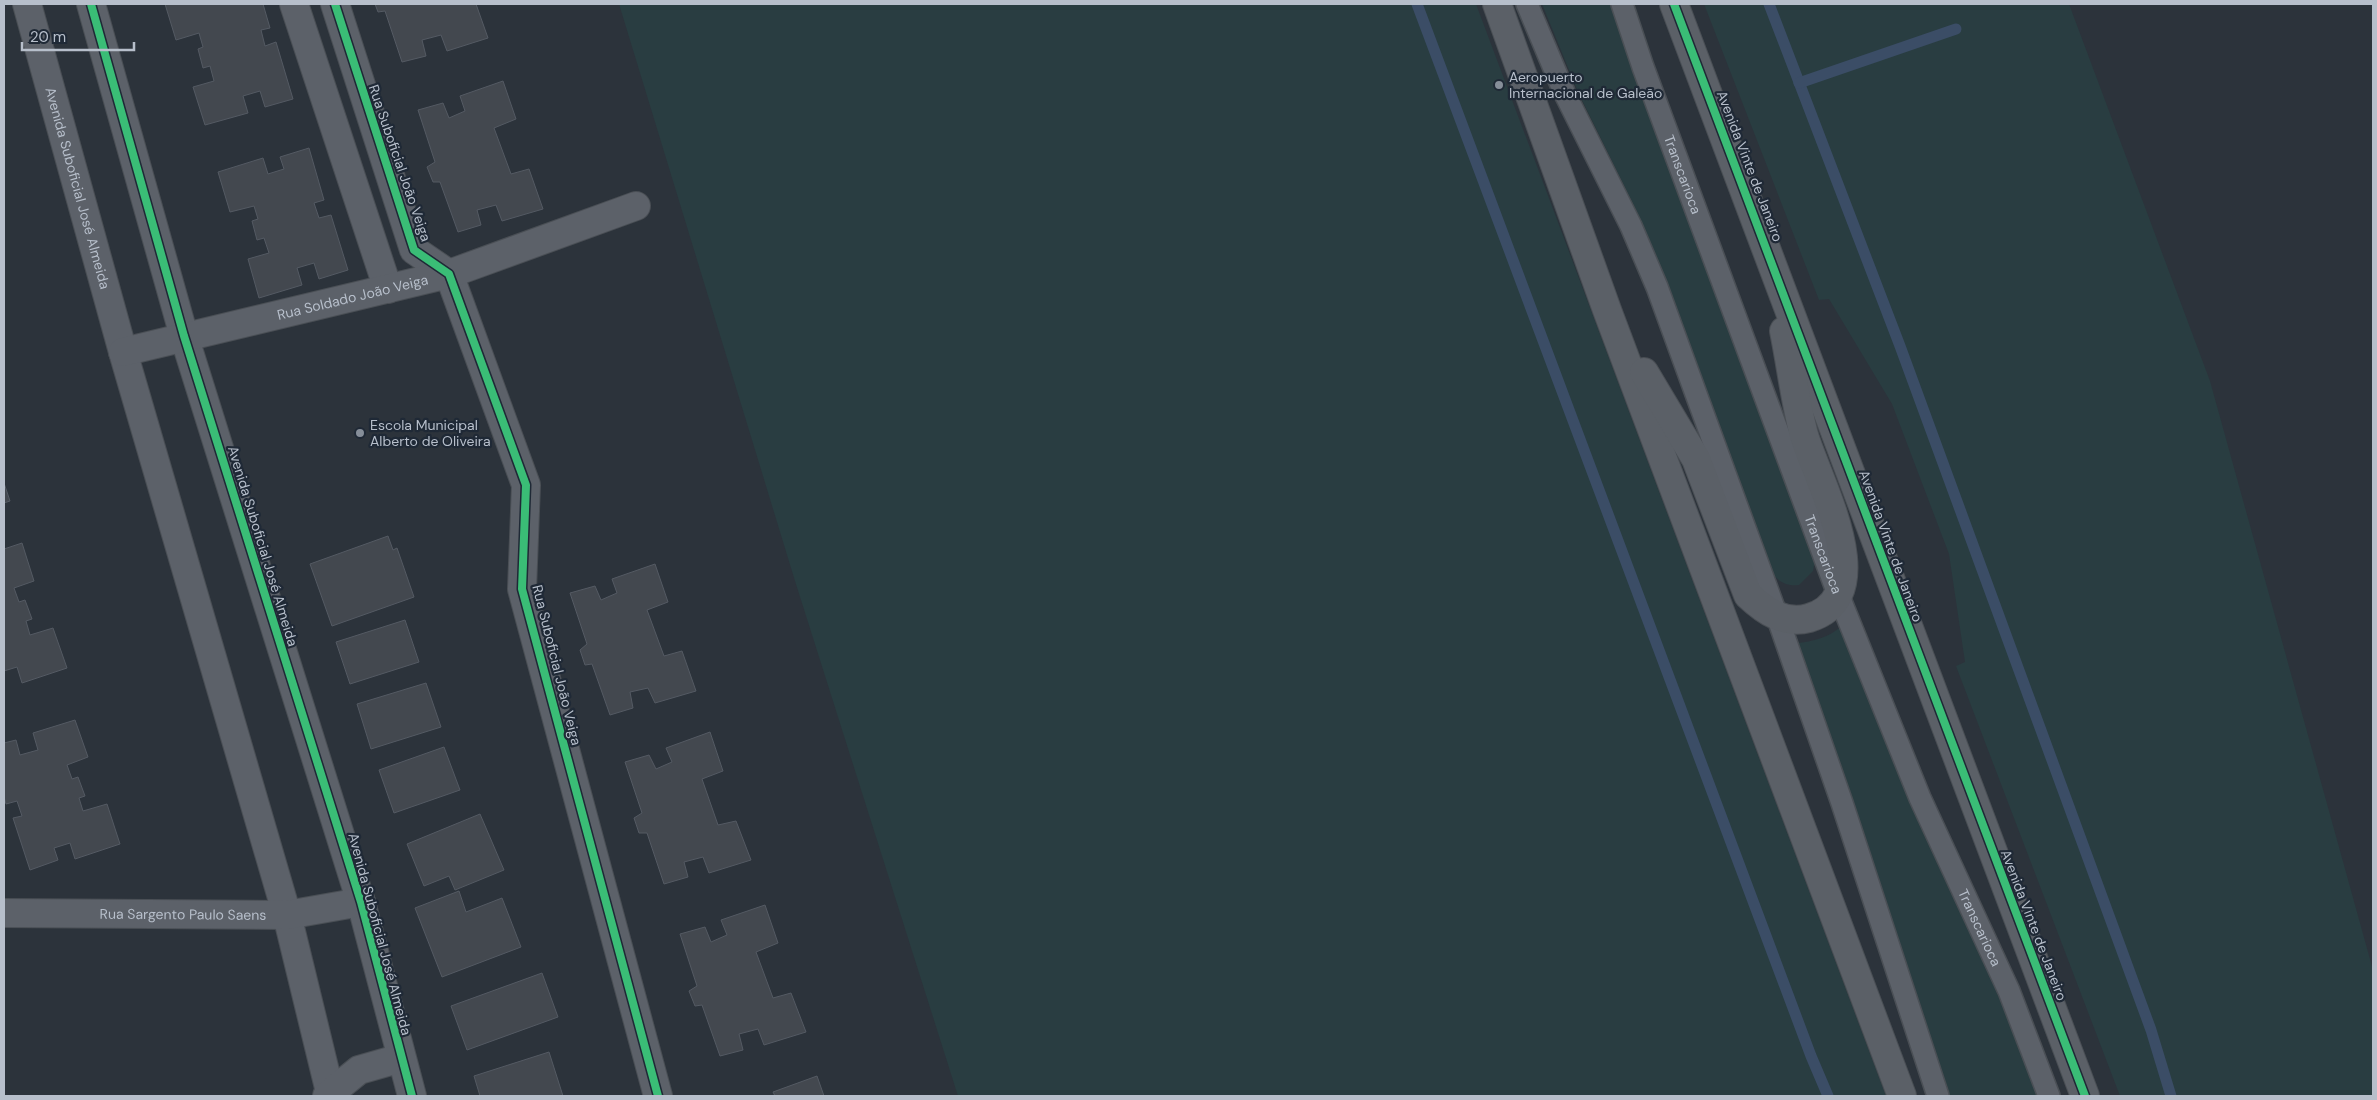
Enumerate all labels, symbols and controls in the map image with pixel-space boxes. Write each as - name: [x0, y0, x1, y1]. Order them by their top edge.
- scale bar: [22, 20, 135, 52]
- text: 20 m: [30, 27, 66, 47]
- place label: Aeropuerto Internacional de Galeão: [1509, 68, 1662, 102]
- marker: Aeropuerto Internacional de Galeão: [1493, 79, 1505, 91]
- street label: Rua Suboficial João Veiga: [365, 82, 435, 244]
- street label: Avenida Suboficial José Almeida: [41, 85, 114, 291]
- street label: Avenida Vinte de Janeiro: [1713, 88, 1787, 244]
- street label: Transcarioca: [1660, 132, 1706, 217]
- street label: Rua Soldado João Veiga: [275, 270, 430, 324]
- place label: Escola Municipal Alberto de Oliveira: [370, 416, 491, 450]
- marker: Escola Municipal Alberto de Oliveira: [354, 427, 366, 439]
- street label: Avenida Suboficial José Almeida: [224, 444, 302, 648]
- street label: Avenida Vinte de Janeiro: [1855, 468, 1927, 624]
- street label: Transcarioca: [1800, 512, 1846, 596]
- street label: Rua Suboficial João Veiga: [528, 583, 586, 747]
- street label: Avenida Suboficial José Almeida: [344, 831, 416, 1037]
- street label: Avenida Vinte de Janeiro: [1997, 847, 2071, 1003]
- street label: Transcarioca: [1954, 886, 2005, 969]
- street label: Rua Sargento Paulo Saens: [100, 905, 266, 924]

